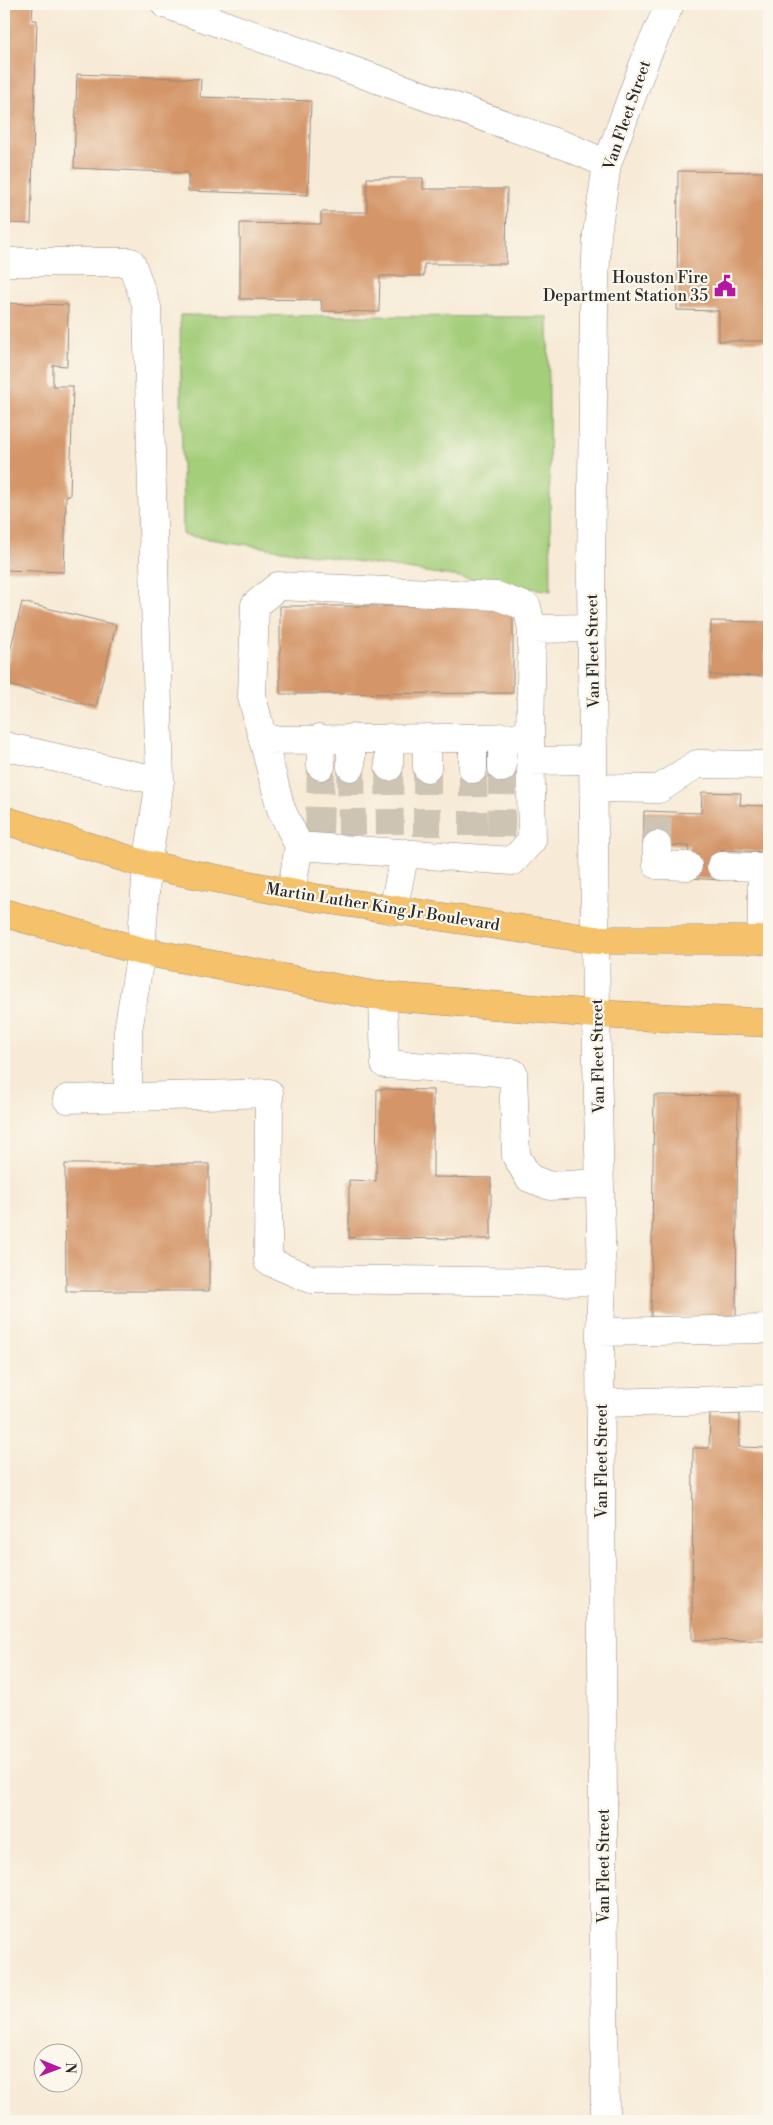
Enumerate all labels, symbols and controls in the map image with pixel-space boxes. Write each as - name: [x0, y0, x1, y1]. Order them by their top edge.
- street label: Van Fleet Street: [598, 57, 655, 174]
- place label: Houston Fire Department Station 35: [543, 268, 708, 306]
- public building icon: Houston Fire Department Station 35: [712, 273, 738, 299]
- street label: Van Fleet Street: [582, 593, 604, 710]
- street label: Martin Luther King Jr Boulevard: [265, 879, 501, 935]
- street label: Van Fleet Street: [587, 998, 609, 1115]
- street label: Van Fleet Street: [592, 1403, 612, 1519]
- street label: Van Fleet Street: [594, 1808, 614, 1924]
- north arrow: [32, 2042, 82, 2092]
- text: N: [61, 2063, 79, 2074]

